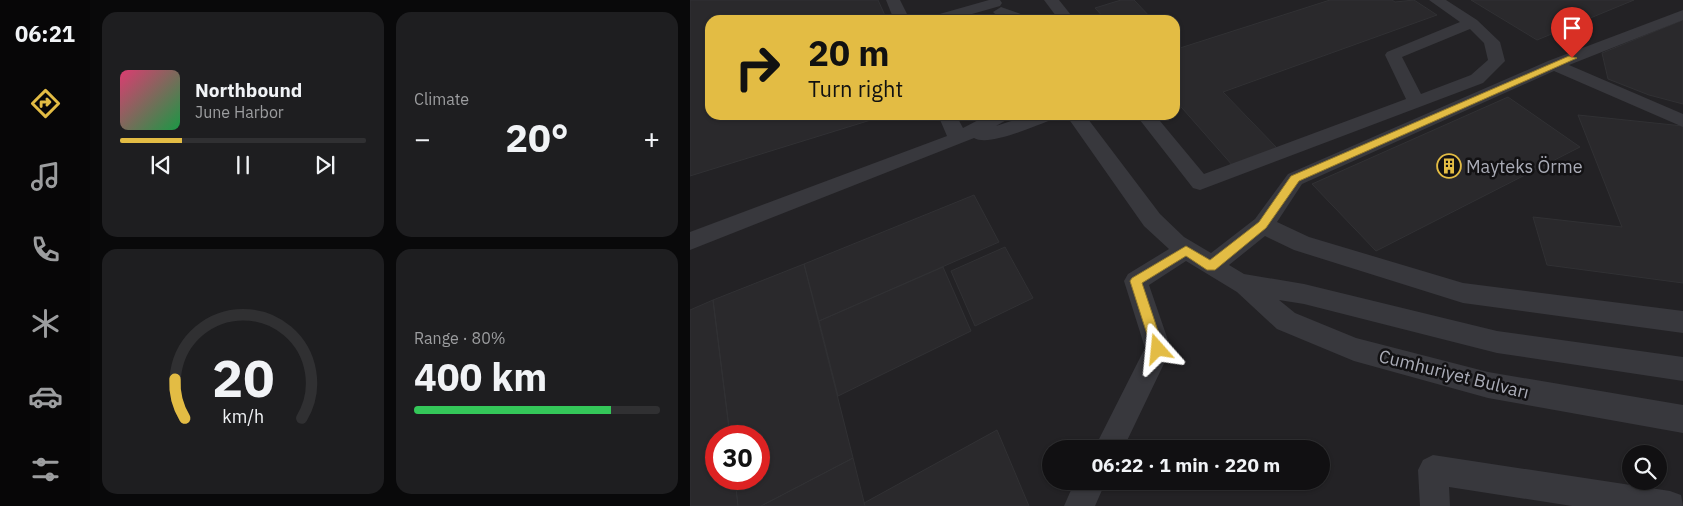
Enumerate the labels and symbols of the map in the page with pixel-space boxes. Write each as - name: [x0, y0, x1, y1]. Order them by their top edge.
- pin: [1551, 7, 1593, 58]
- building icon: Mayteks Örme: [1436, 153, 1462, 179]
- place label: Mayteks Örme: [1466, 155, 1583, 178]
- position arrow: [1131, 322, 1183, 374]
- street label: Cumhuriyet Bulvarı: [1376, 344, 1532, 404]
- speed limit sign: 30: [705, 425, 770, 490]

